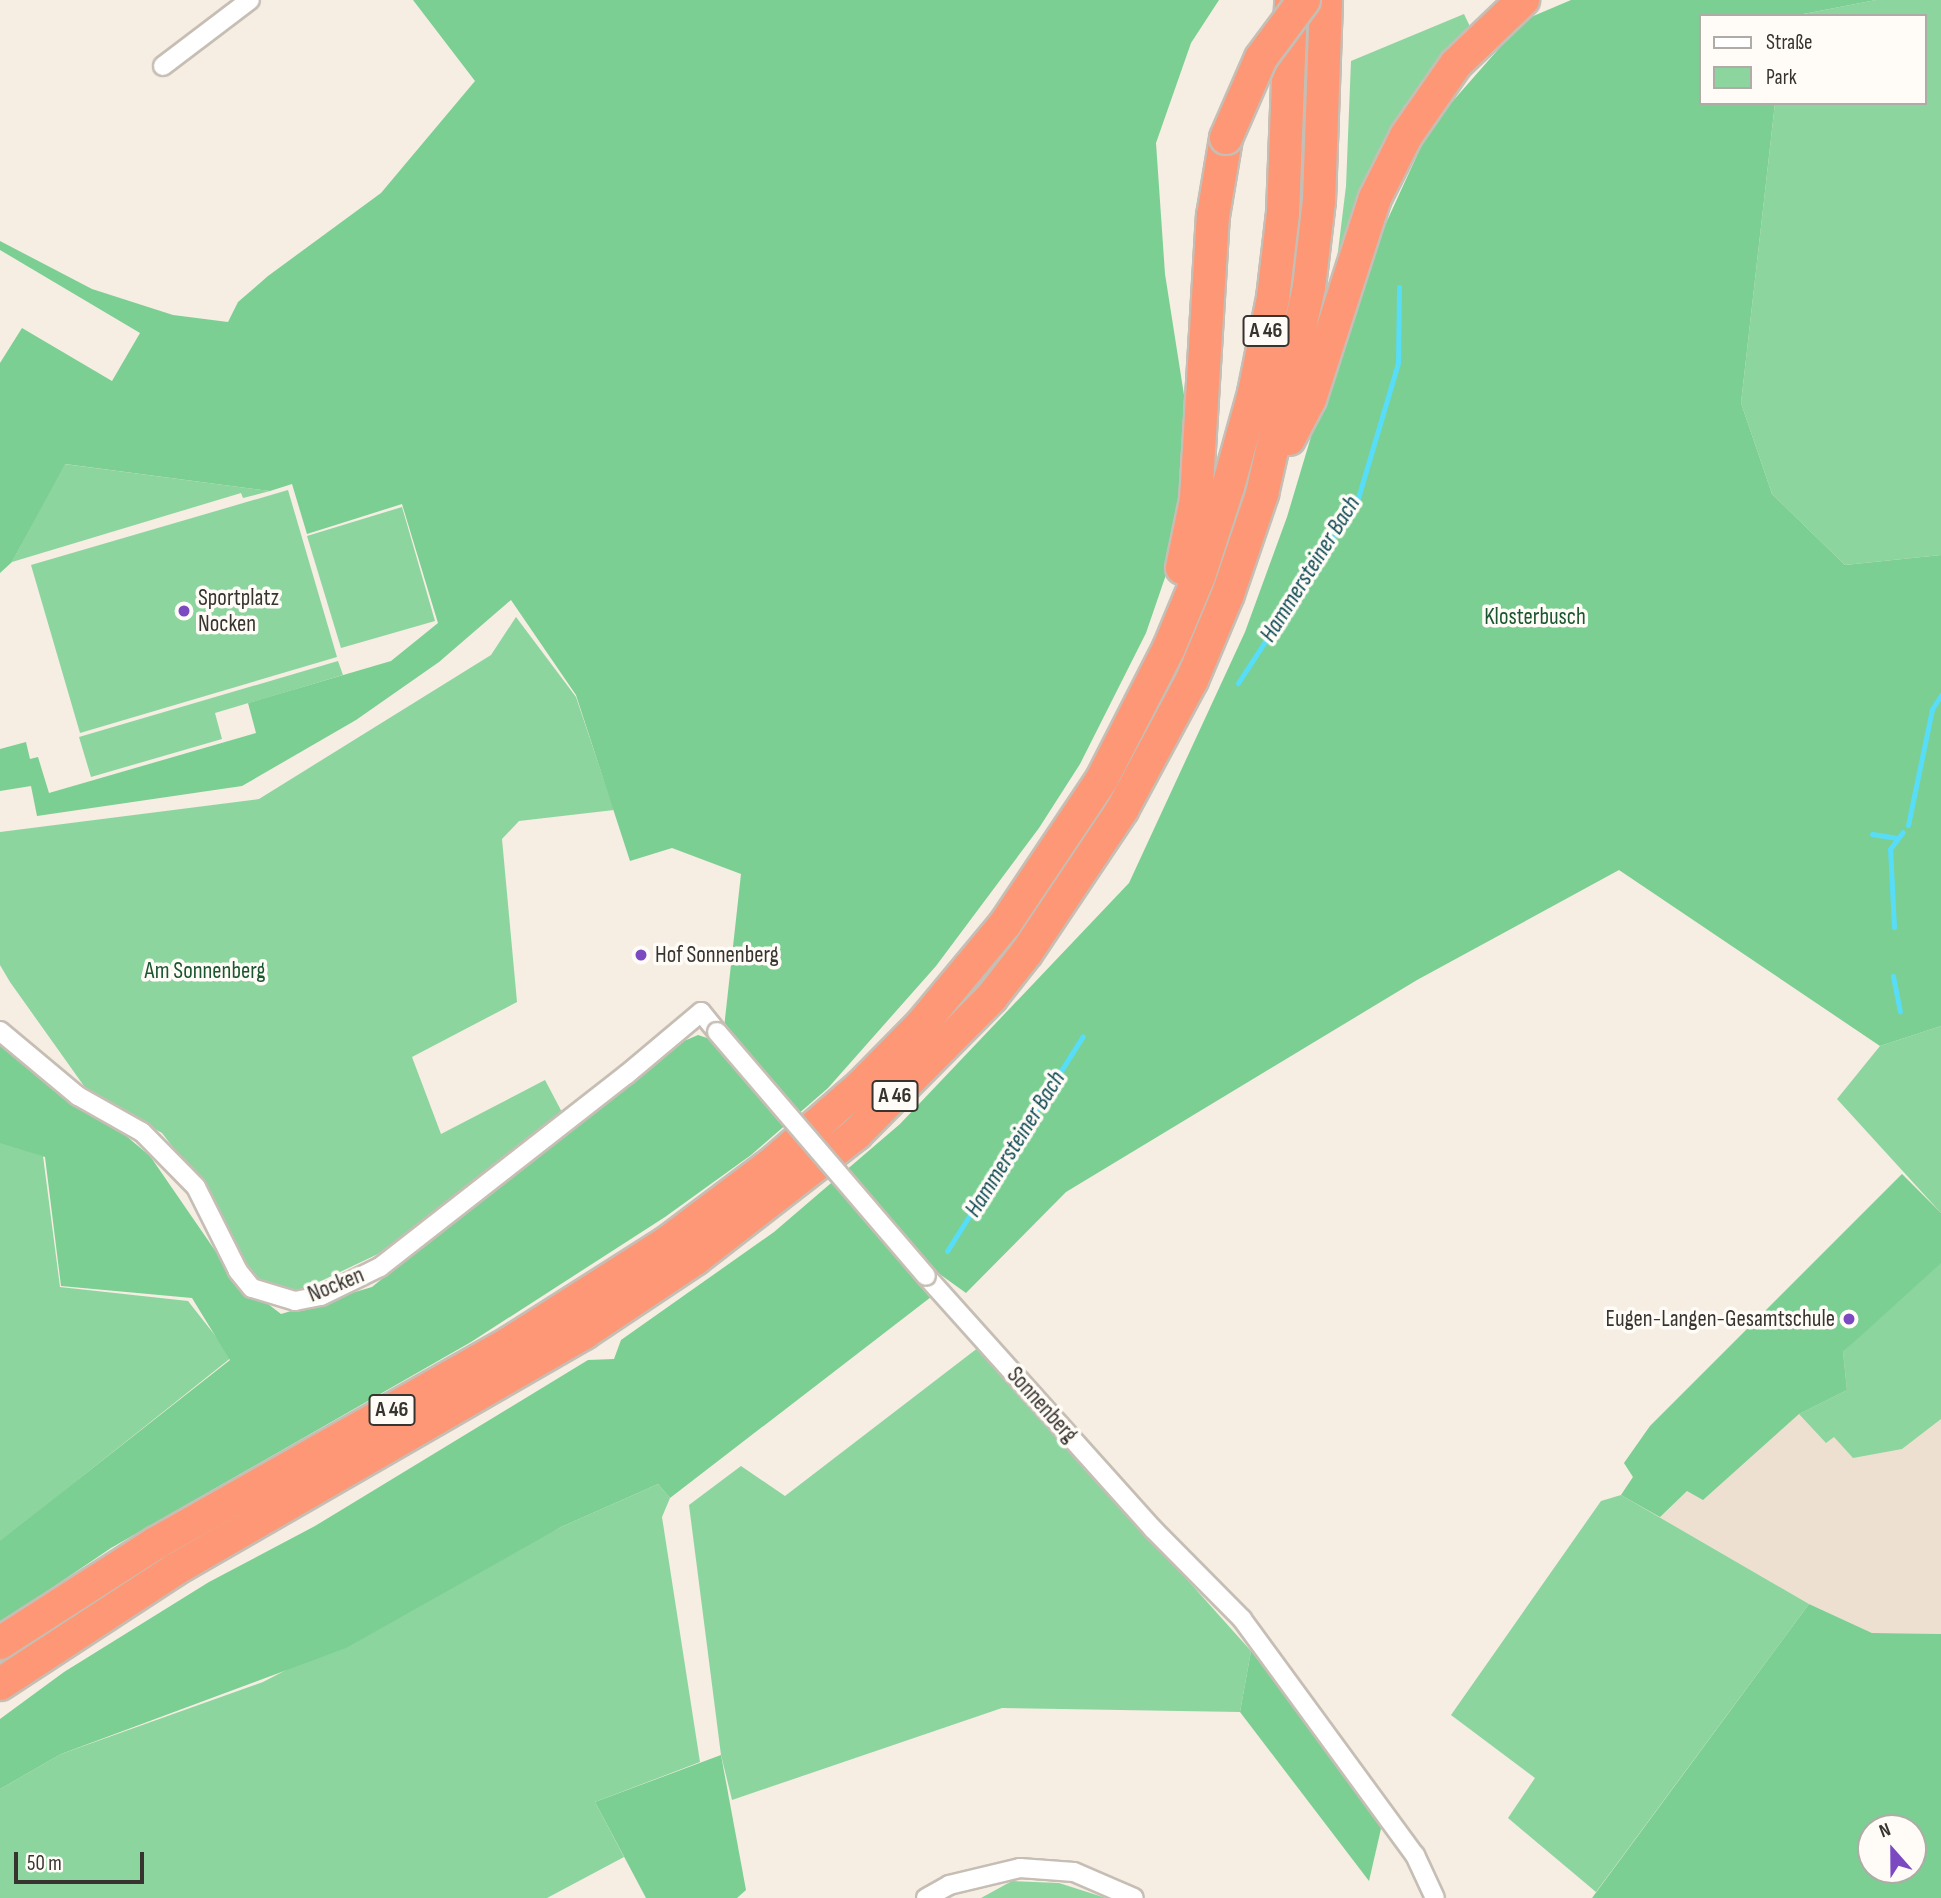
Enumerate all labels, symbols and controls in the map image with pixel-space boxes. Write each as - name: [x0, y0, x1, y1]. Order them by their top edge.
- legend: [1700, 14, 1927, 105]
- text: Straße: [1766, 30, 1812, 55]
- text: Park: [1766, 65, 1797, 90]
- road number: A 46: [1242, 314, 1290, 348]
- water label: Hammersteiner Bach: [1254, 491, 1366, 647]
- place label: Sportplatz Nocken: [198, 584, 279, 638]
- marker: Sportplatz Nocken: [176, 603, 192, 619]
- park label: Klosterbusch: [1484, 603, 1586, 631]
- place label: Hof Sonnenberg: [655, 941, 779, 969]
- marker: Hof Sonnenberg: [633, 947, 649, 963]
- park label: Am Sonnenberg: [145, 957, 265, 985]
- water label: Hammersteiner Bach: [959, 1066, 1071, 1222]
- road number: A 46: [870, 1078, 920, 1114]
- street label: Nocken: [304, 1261, 368, 1309]
- place label: Eugen-Langen-Gesamtschule: [1605, 1305, 1835, 1333]
- marker: Eugen-Langen-Gesamtschule: [1841, 1311, 1857, 1327]
- street label: Sonnenberg: [1001, 1362, 1083, 1448]
- road number: A 46: [368, 1392, 416, 1428]
- north arrow: [1857, 1814, 1927, 1884]
- text: N: [1876, 1818, 1894, 1843]
- scale bar: [18, 1839, 147, 1883]
- text: 50 m: [27, 1851, 62, 1876]

